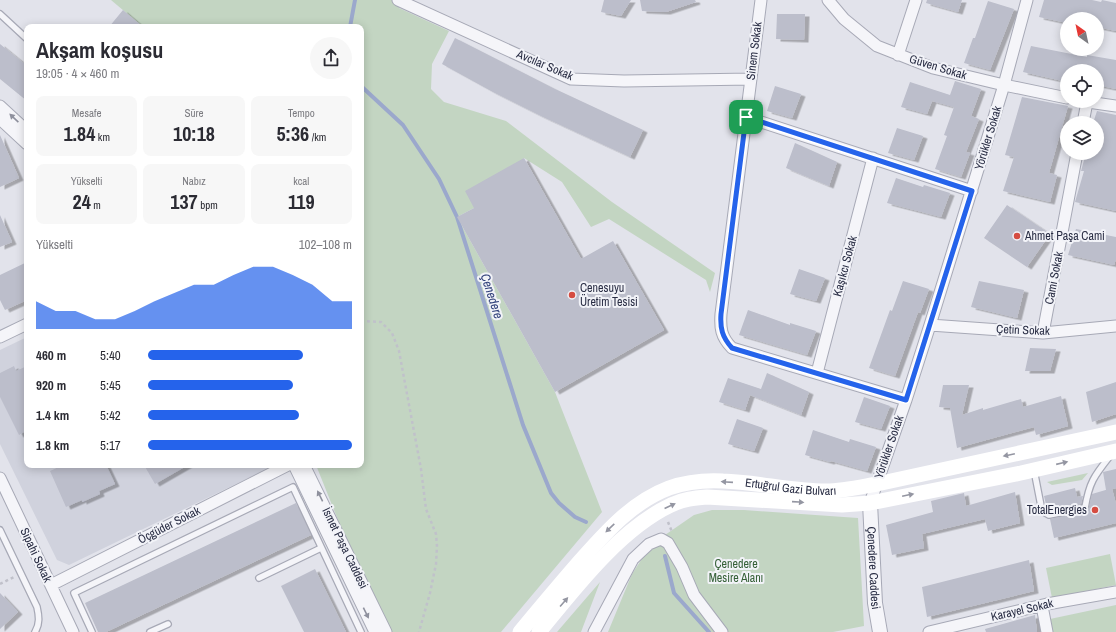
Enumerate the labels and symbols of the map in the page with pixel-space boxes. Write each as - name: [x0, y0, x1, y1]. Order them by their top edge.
- north arrow: [1060, 12, 1104, 56]
- street label: Sinem Sokak: [742, 21, 766, 81]
- street label: Avcılar Sokak: [513, 46, 576, 84]
- street label: Güven Sokak: [907, 51, 969, 83]
- pin: [729, 100, 763, 134]
- street label: Yörükler Sokak: [971, 104, 1005, 172]
- one-way arrow: [9, 114, 18, 123]
- place label: Ahmet Paşa Cami: [1024, 228, 1105, 244]
- marker: Ahmet Paşa Cami: [1012, 231, 1022, 241]
- street label: Kaşıkcı Sokak: [829, 234, 861, 298]
- street label: Cami Sokak: [1041, 250, 1067, 306]
- water label: Çenedere: [477, 271, 507, 321]
- place label: Çenesuyu Üretim Tesisi: [580, 280, 638, 310]
- marker: Çenesuyu Üretim Tesisi: [567, 290, 577, 300]
- street label: Çetin Sokak: [996, 321, 1050, 339]
- street label: Yörükler Sokak: [871, 413, 907, 481]
- one-way arrow: [1003, 453, 1016, 459]
- one-way arrow: [1056, 460, 1069, 466]
- street label: Ertuğrul Gazi Bulvarı: [744, 475, 837, 499]
- one-way arrow: [720, 478, 733, 485]
- one-way arrow: [316, 491, 323, 502]
- one-way arrow: [902, 492, 914, 498]
- one-way arrow: [792, 499, 804, 506]
- street label: Öçgüder Sokak: [135, 502, 203, 548]
- place label: TotalEnergies: [1027, 502, 1087, 518]
- one-way arrow: [664, 503, 675, 509]
- street label: İsmet Paşa Caddesi: [318, 505, 372, 591]
- marker: TotalEnergies: [1090, 505, 1100, 515]
- one-way arrow: [605, 523, 615, 533]
- street label: Sipahi Sokak: [16, 525, 56, 585]
- street label: Çenedere Caddesi: [863, 526, 884, 611]
- park label: Çenedere Mesire Alanı: [709, 556, 763, 586]
- street label: Karayel Sokak: [989, 595, 1055, 625]
- one-way arrow: [559, 597, 569, 607]
- one-way arrow: [363, 608, 369, 619]

